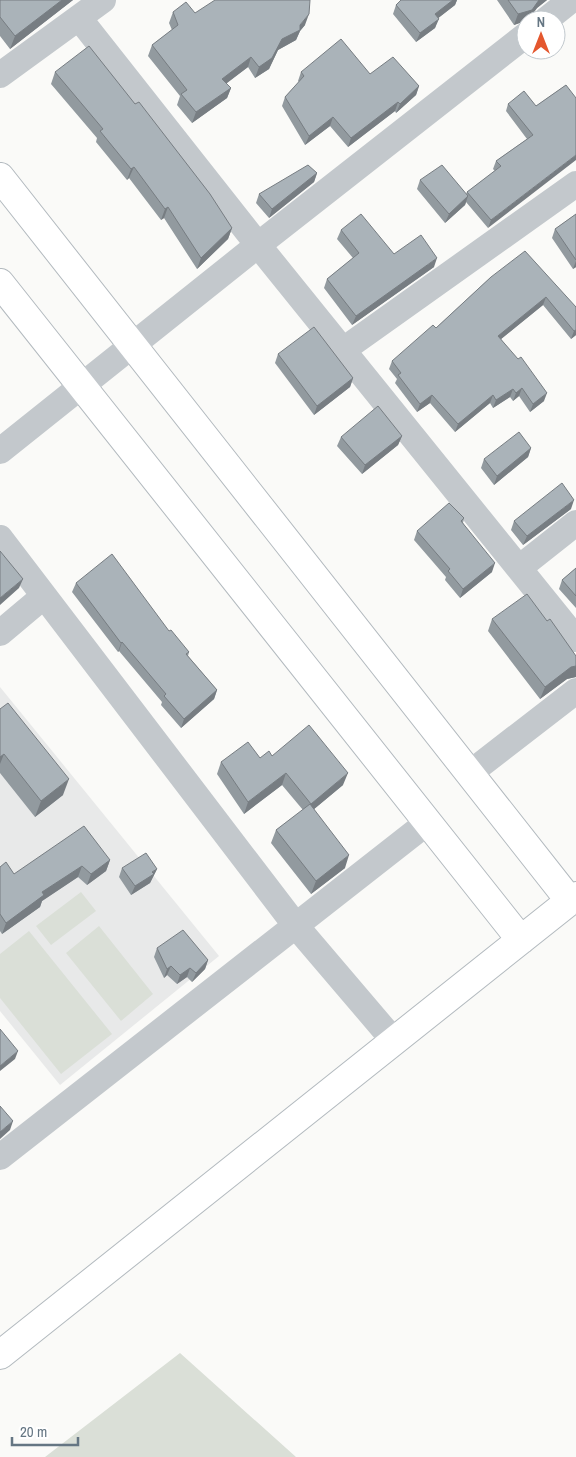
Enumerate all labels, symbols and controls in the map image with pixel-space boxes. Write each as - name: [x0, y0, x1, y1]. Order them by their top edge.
- north arrow: [516, 10, 566, 60]
- text: N: [537, 13, 545, 31]
- scale bar: [12, 1414, 79, 1446]
- text: 20 m: [20, 1421, 47, 1442]

